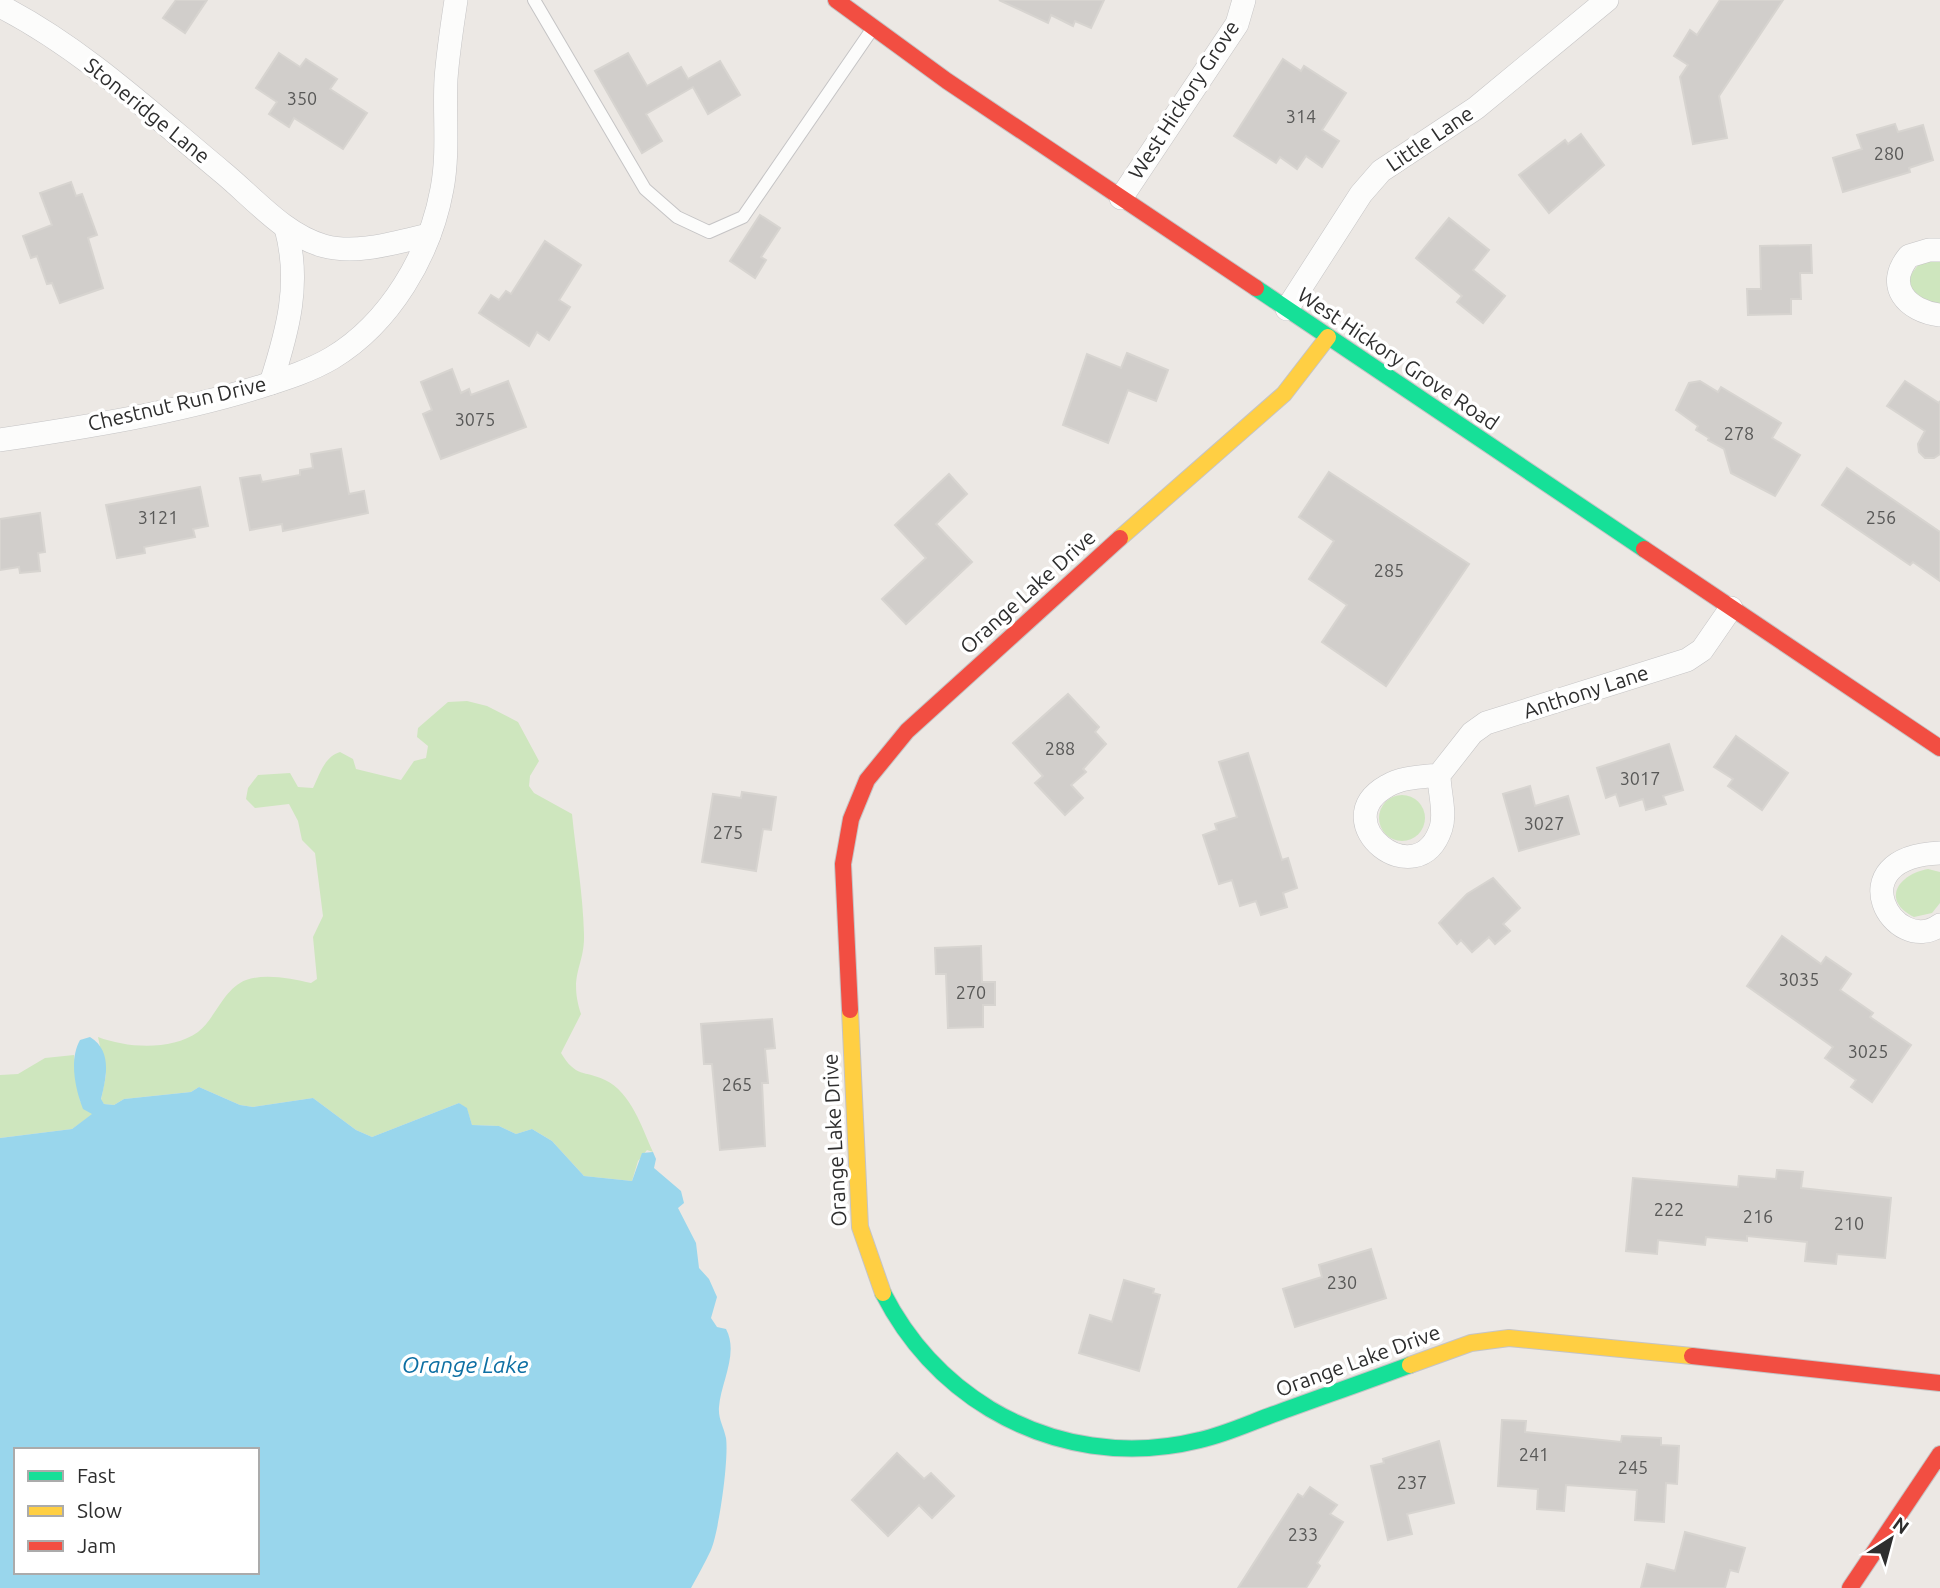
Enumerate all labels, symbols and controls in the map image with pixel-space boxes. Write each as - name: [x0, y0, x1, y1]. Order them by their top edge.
- street label: West Hickory Grove: [1123, 16, 1243, 183]
- street label: Stoneridge Lane: [80, 52, 215, 168]
- house number: 350: [287, 88, 317, 108]
- street label: Little Lane: [1382, 100, 1477, 176]
- house number: 314: [1286, 106, 1316, 126]
- house number: 280: [1874, 143, 1904, 163]
- street label: West Hickory Grove Road: [1293, 282, 1504, 434]
- street label: Chestnut Run Drive: [85, 371, 268, 435]
- house number: 3075: [455, 409, 495, 429]
- house number: 278: [1724, 423, 1754, 443]
- house number: 3121: [138, 507, 178, 527]
- house number: 256: [1866, 507, 1896, 527]
- street label: Orange Lake Drive: [955, 524, 1100, 658]
- house number: 285: [1374, 560, 1404, 580]
- street label: Anthony Lane: [1520, 660, 1651, 723]
- house number: 288: [1045, 738, 1075, 758]
- house number: 3017: [1620, 768, 1660, 788]
- house number: 3027: [1524, 813, 1564, 833]
- house number: 275: [713, 822, 743, 842]
- house number: 3035: [1779, 969, 1819, 989]
- house number: 270: [956, 982, 986, 1002]
- house number: 3025: [1848, 1041, 1888, 1061]
- street label: Orange Lake Drive: [817, 1053, 851, 1227]
- house number: 265: [722, 1074, 752, 1094]
- house number: 222: [1654, 1199, 1684, 1219]
- house number: 216: [1743, 1206, 1773, 1226]
- house number: 210: [1834, 1213, 1864, 1233]
- house number: 230: [1327, 1272, 1357, 1292]
- street label: Orange Lake Drive: [1272, 1319, 1443, 1401]
- water label: Orange Lake: [402, 1352, 529, 1377]
- house number: 241: [1519, 1444, 1549, 1464]
- legend: [14, 1448, 259, 1574]
- house number: 245: [1618, 1457, 1648, 1477]
- text: Fast: [77, 1463, 115, 1487]
- house number: 237: [1397, 1472, 1427, 1492]
- text: Slow: [77, 1498, 122, 1522]
- north arrow: [1856, 1504, 1926, 1574]
- text: N: [1889, 1512, 1913, 1538]
- house number: 233: [1288, 1524, 1318, 1544]
- text: Jam: [77, 1533, 116, 1557]

